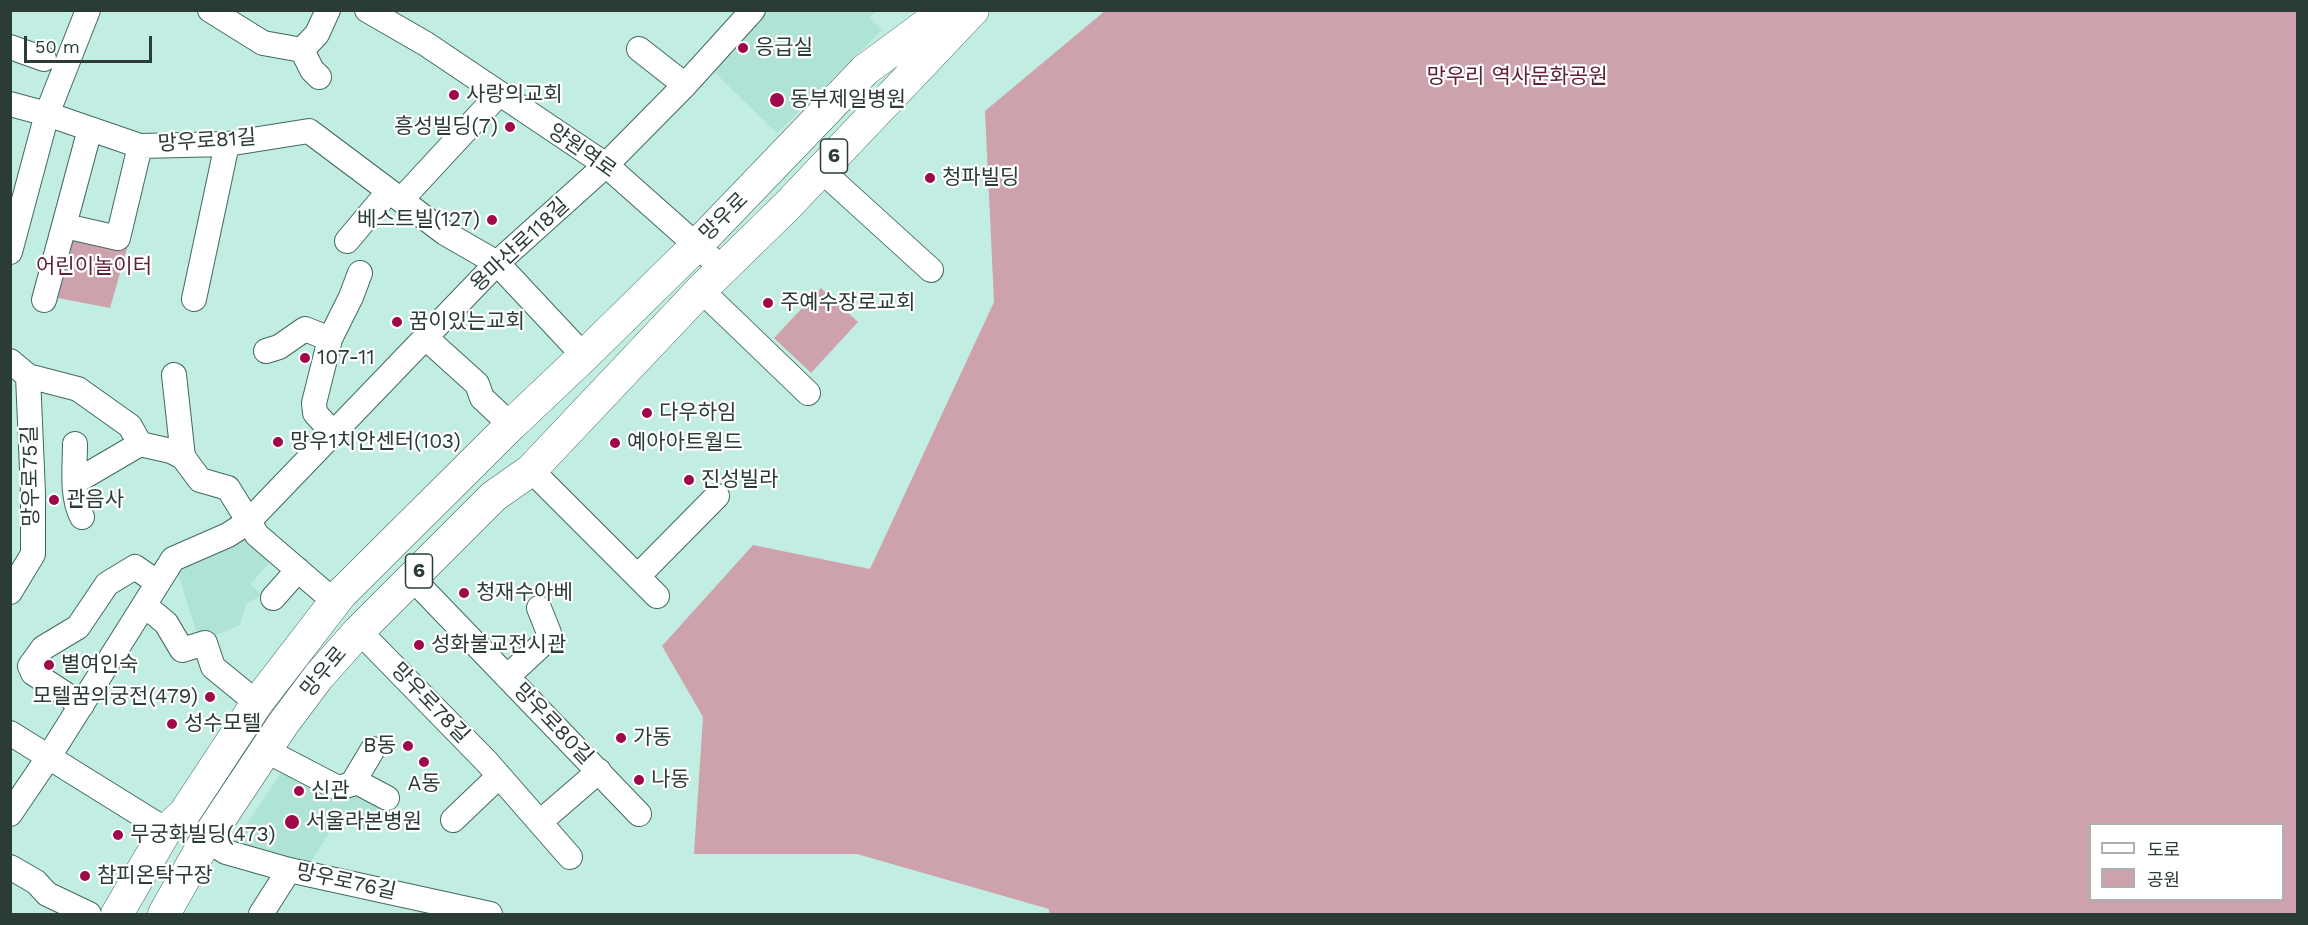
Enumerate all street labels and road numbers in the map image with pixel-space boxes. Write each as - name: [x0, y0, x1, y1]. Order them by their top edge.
- street label: 양원역로: [543, 119, 621, 183]
- street label: 망우로81길: [157, 125, 257, 157]
- road number: 6: [820, 139, 848, 173]
- street label: 망우로: [695, 188, 753, 246]
- street label: 용마산로118길: [465, 193, 575, 297]
- street label: 망우로75길: [18, 425, 44, 527]
- road number: 6: [406, 554, 432, 588]
- street label: 망우로: [296, 642, 352, 702]
- street label: 망우로78길: [386, 658, 474, 748]
- street label: 망우로80길: [508, 678, 598, 770]
- street label: 망우로76길: [294, 859, 398, 905]

